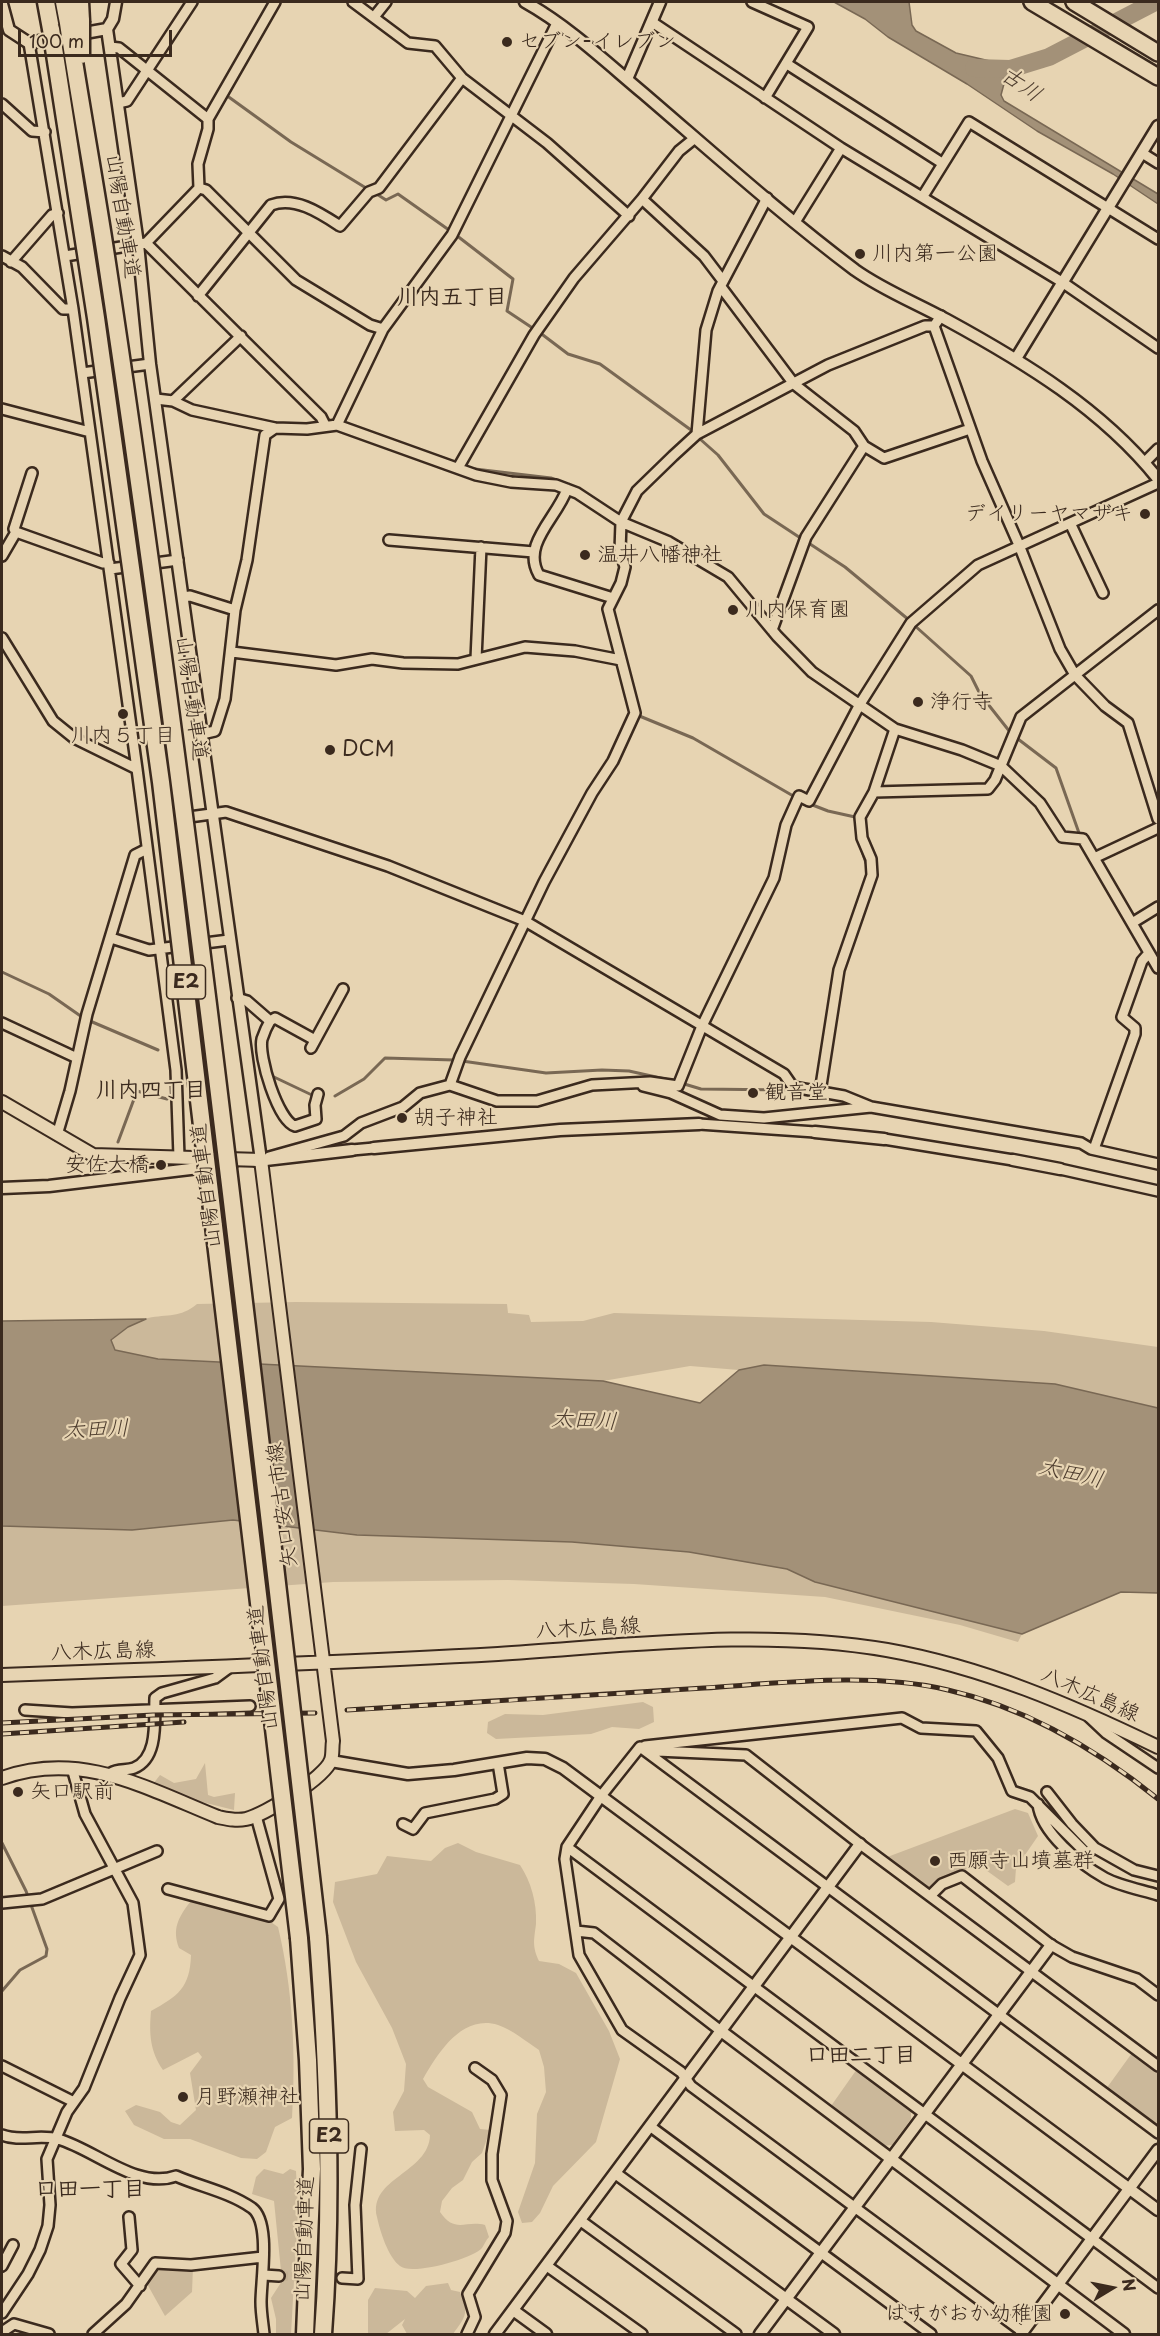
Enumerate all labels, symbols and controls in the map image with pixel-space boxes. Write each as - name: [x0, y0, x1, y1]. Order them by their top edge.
- scale bar: [21, 18, 176, 56]
- text: 100 m: [29, 27, 84, 54]
- place label: セブン-イレブン: [519, 29, 676, 55]
- marker: セブン-イレブン: [500, 35, 514, 49]
- water label: 古川: [995, 62, 1047, 108]
- street label: 山陽自動車道: [100, 152, 144, 280]
- place label: 川内第一公園: [872, 241, 998, 267]
- marker: 川内第一公園: [853, 247, 867, 261]
- district label: 川内五丁目: [397, 285, 507, 311]
- place label: デイリーヤマザキ: [965, 501, 1133, 527]
- marker: デイリーヤマザキ: [1138, 507, 1152, 521]
- place label: 温井八幡神社: [597, 542, 723, 568]
- marker: 温井八幡神社: [578, 548, 592, 562]
- place label: 川内保育園: [745, 597, 850, 623]
- marker: 川内保育園: [726, 603, 740, 617]
- street label: 山陽自動車道: [170, 634, 212, 762]
- place label: 浄行寺: [930, 689, 993, 715]
- marker: 浄行寺: [911, 695, 925, 709]
- marker: 川内５丁目: [116, 707, 130, 721]
- place label: 川内５丁目: [71, 723, 175, 749]
- place label: DCM: [342, 737, 395, 763]
- marker: DCM: [323, 743, 337, 757]
- road number: E2: [166, 965, 206, 999]
- district label: 川内四丁目: [96, 1078, 206, 1104]
- place label: 観音堂: [765, 1080, 828, 1106]
- marker: 観音堂: [746, 1086, 760, 1100]
- place label: 胡子神社: [414, 1105, 498, 1131]
- marker: 胡子神社: [395, 1111, 409, 1125]
- street label: 山陽自動車道: [187, 1122, 227, 1250]
- place label: 安佐大橋: [65, 1152, 149, 1178]
- marker: 安佐大橋: [154, 1158, 168, 1172]
- water label: 太田川: [550, 1406, 618, 1436]
- water label: 太田川: [63, 1416, 129, 1444]
- street label: 矢口安古市線: [263, 1441, 303, 1569]
- water label: 太田川: [1036, 1454, 1106, 1494]
- street label: 山陽自動車道: [244, 1604, 284, 1732]
- street label: 八木広島線: [535, 1614, 641, 1644]
- street label: 八木広島線: [50, 1638, 156, 1666]
- street label: 八木広島線: [1037, 1662, 1143, 1728]
- place label: 矢口駅前: [30, 1779, 114, 1805]
- marker: 矢口駅前: [11, 1785, 25, 1799]
- place label: 西願寺山墳墓群: [947, 1848, 1094, 1874]
- marker: 西願寺山墳墓群: [928, 1854, 942, 1868]
- district label: 口田二丁目: [806, 2043, 916, 2069]
- place label: 月野瀬神社: [195, 2084, 300, 2110]
- marker: 月野瀬神社: [176, 2090, 190, 2104]
- road number: E2: [310, 2119, 348, 2153]
- street label: 山陽自動車道: [290, 2176, 320, 2302]
- district label: 口田一丁目: [35, 2177, 145, 2203]
- north arrow: [1082, 2258, 1142, 2318]
- text: N: [1117, 2277, 1143, 2293]
- place label: はすがおか幼稚園: [885, 2301, 1053, 2327]
- marker: はすがおか幼稚園: [1058, 2307, 1072, 2321]

